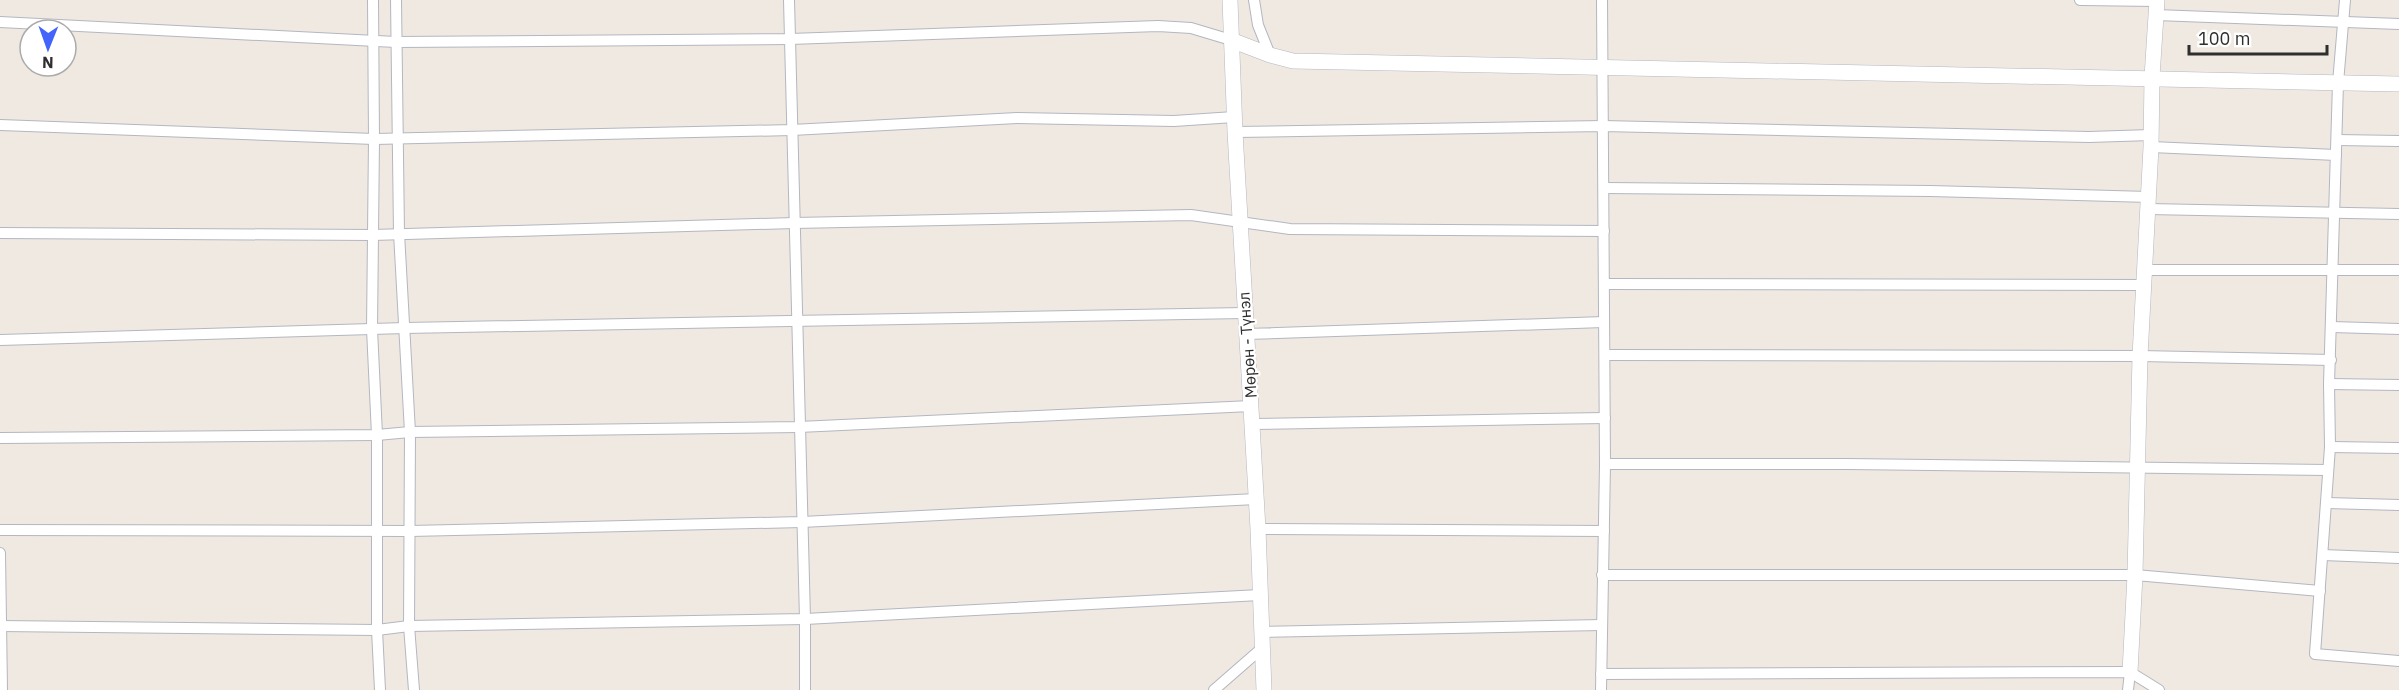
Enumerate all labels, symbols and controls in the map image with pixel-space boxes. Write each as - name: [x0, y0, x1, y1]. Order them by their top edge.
- north arrow: [18, 18, 78, 78]
- scale bar: [2189, 18, 2327, 56]
- text: 100 m: [2198, 27, 2250, 50]
- text: N: [42, 53, 54, 73]
- street label: Мөрөн - Түнэл: [1233, 291, 1261, 399]

